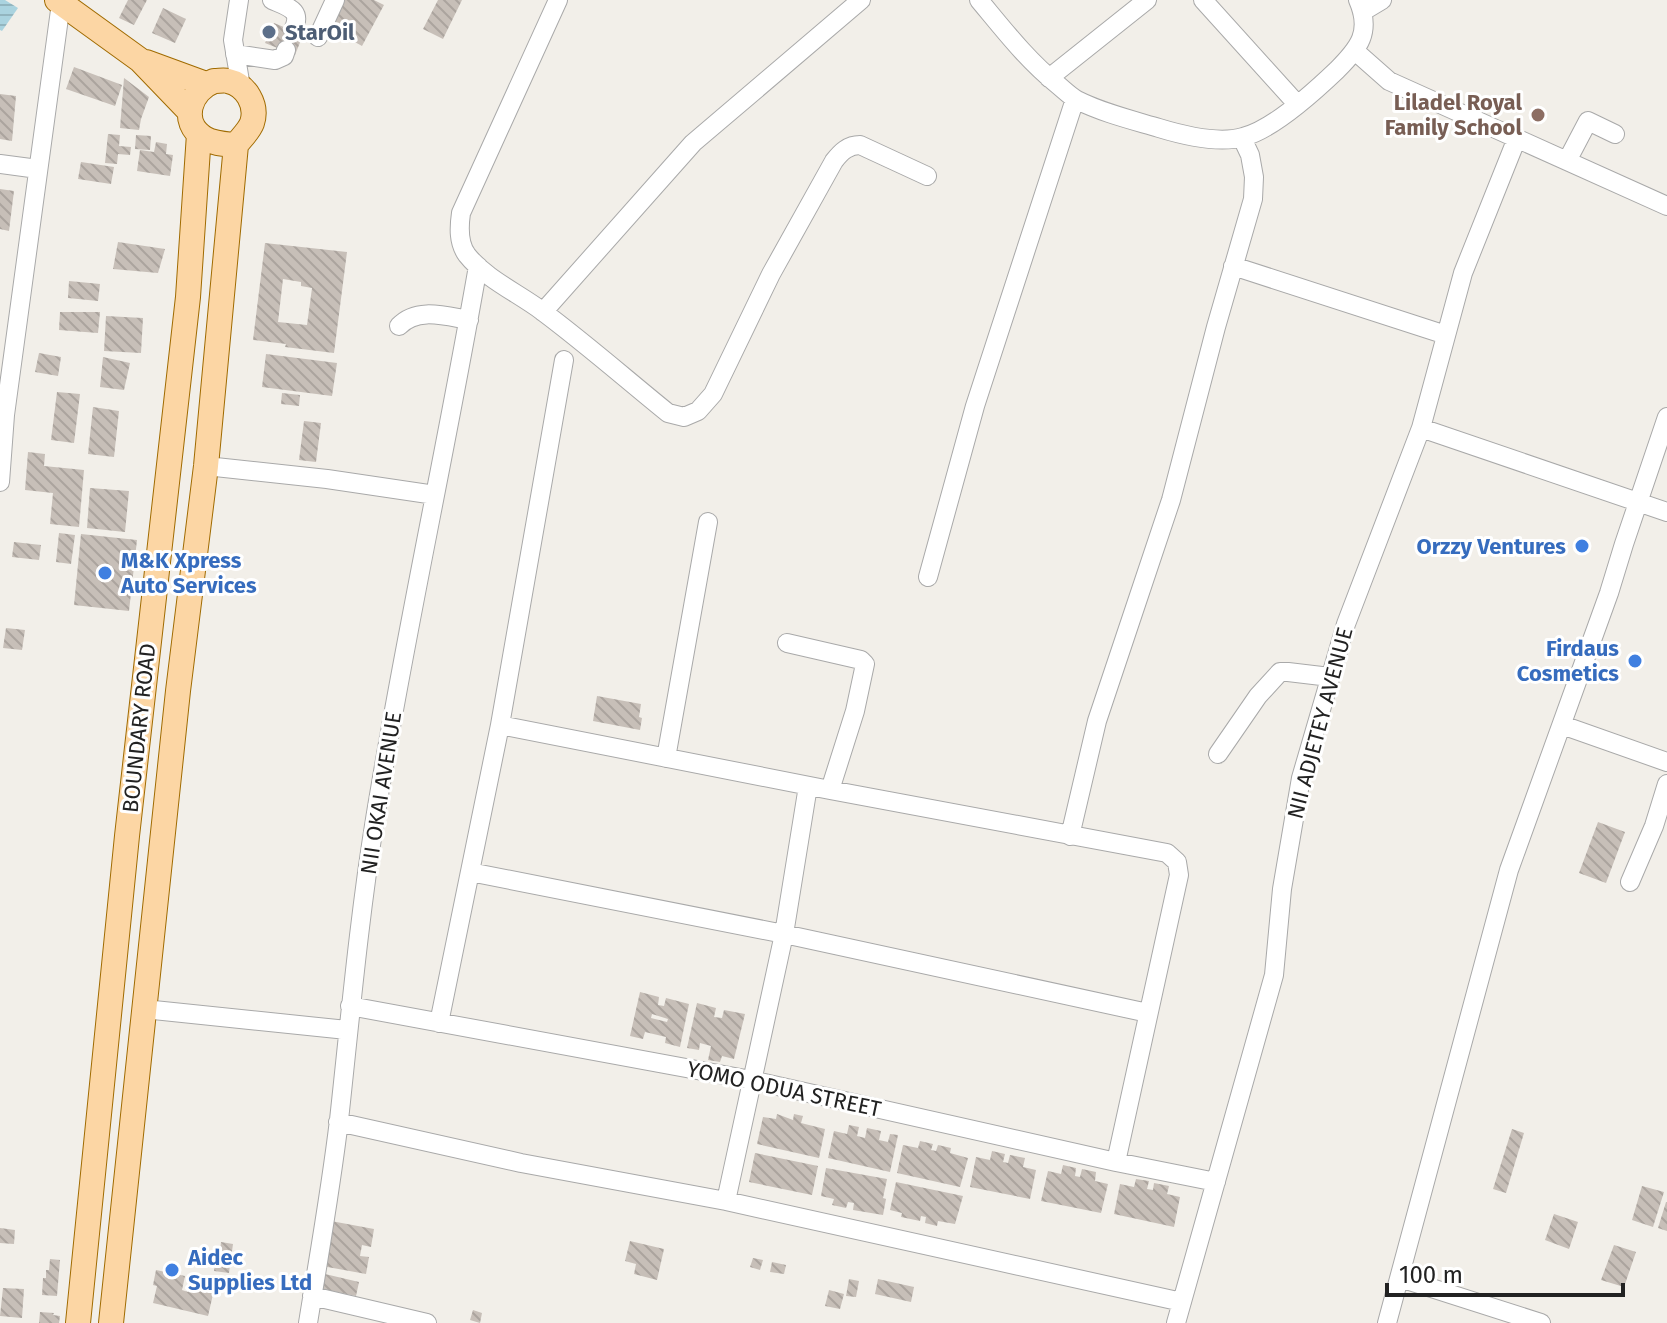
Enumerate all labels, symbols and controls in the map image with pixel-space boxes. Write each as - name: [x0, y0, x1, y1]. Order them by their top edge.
- place label: StarOil: [285, 19, 355, 46]
- marker: StarOil: [260, 23, 278, 41]
- place label: Liladel Royal Family School: [1385, 89, 1522, 141]
- marker: Liladel Royal Family School: [1529, 106, 1547, 124]
- place label: Orzzy Ventures: [1417, 533, 1566, 560]
- marker: Orzzy Ventures: [1573, 537, 1591, 555]
- place label: M&K Xpress Auto Services: [120, 547, 257, 599]
- marker: M&K Xpress Auto Services: [96, 564, 114, 582]
- street label: NII ADJETEY AVENUE: [1281, 624, 1359, 822]
- place label: Firdaus Cosmetics: [1517, 635, 1619, 687]
- street label: BOUNDARY ROAD: [117, 642, 161, 814]
- marker: Firdaus Cosmetics: [1626, 652, 1644, 670]
- street label: NII OKAI AVENUE: [355, 710, 407, 876]
- street label: YOMO ODUA STREET: [684, 1055, 884, 1123]
- place label: Aidec Supplies Ltd: [187, 1244, 312, 1296]
- scale bar: [1387, 1247, 1623, 1297]
- marker: Aidec Supplies Ltd: [163, 1261, 181, 1279]
- text: 100 m: [1399, 1261, 1463, 1289]

